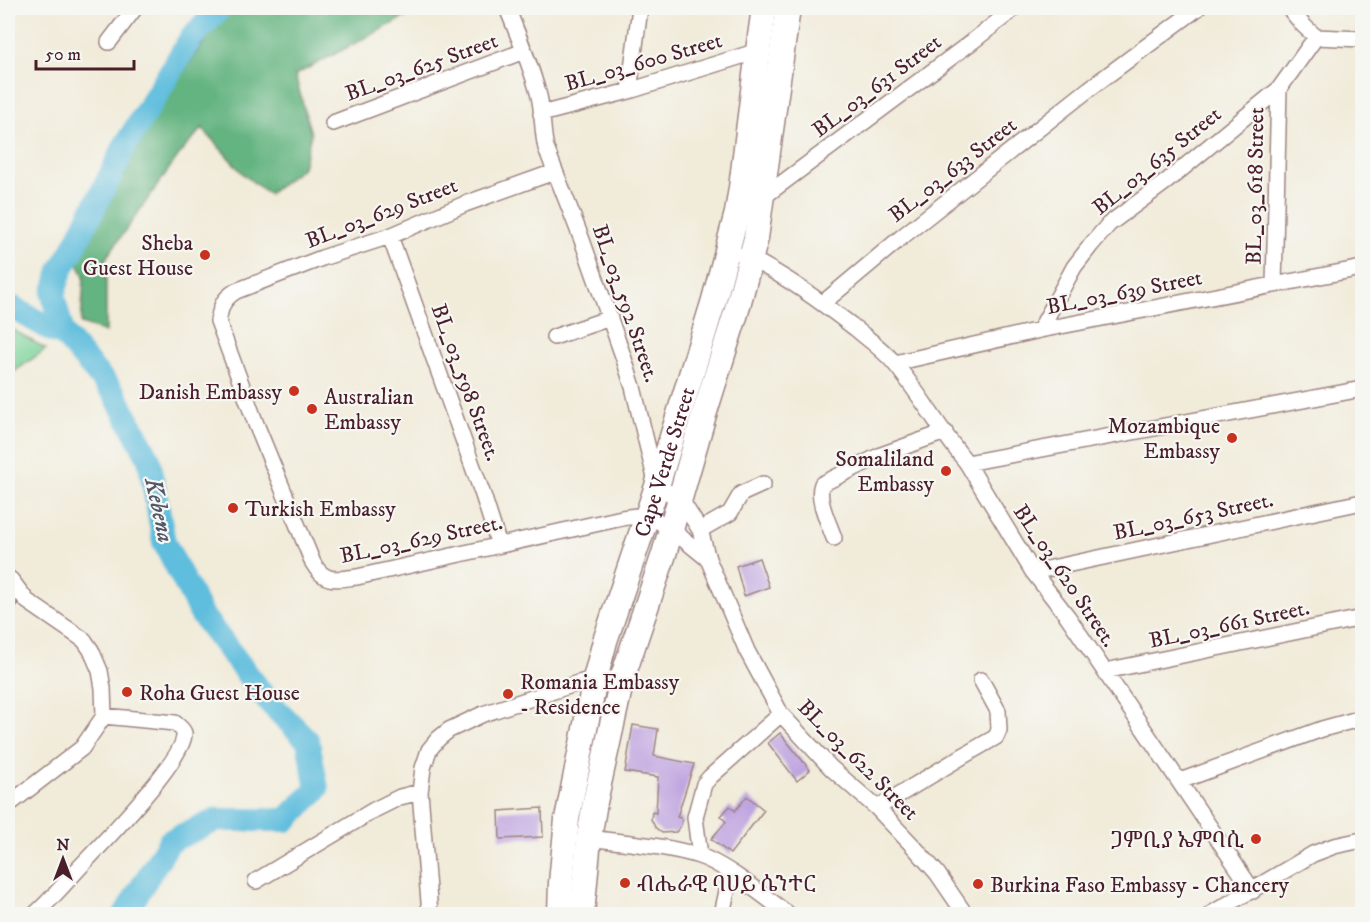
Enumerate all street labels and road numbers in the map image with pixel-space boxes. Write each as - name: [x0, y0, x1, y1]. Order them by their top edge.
- street label: BL_03_625 Street: [342, 27, 501, 108]
- street label: BL_03_600 Street: [562, 27, 725, 98]
- street label: BL_03_631 Street: [807, 29, 947, 144]
- street label: BL_03_635 Street: [1087, 101, 1227, 221]
- street label: BL_03_618 Street: [1241, 107, 1270, 265]
- street label: BL_03_633 Street: [884, 112, 1022, 229]
- street label: BL_03_629 Street: [302, 172, 461, 255]
- street label: BL_03_592 Street.: [586, 221, 665, 386]
- street label: BL_03_639 Street: [1044, 264, 1204, 321]
- street label: BL_03_598 Street.: [425, 300, 507, 465]
- street label: Cape Verde Street: [629, 384, 702, 541]
- street label: BL_03_653 Street.: [1111, 486, 1276, 547]
- street label: BL_03_620 Street.: [1007, 499, 1123, 652]
- street label: BL_03_629 Street.: [337, 509, 505, 570]
- street label: BL_03_661 Street.: [1147, 594, 1312, 655]
- street label: BL_03_622 Street: [792, 694, 924, 826]

